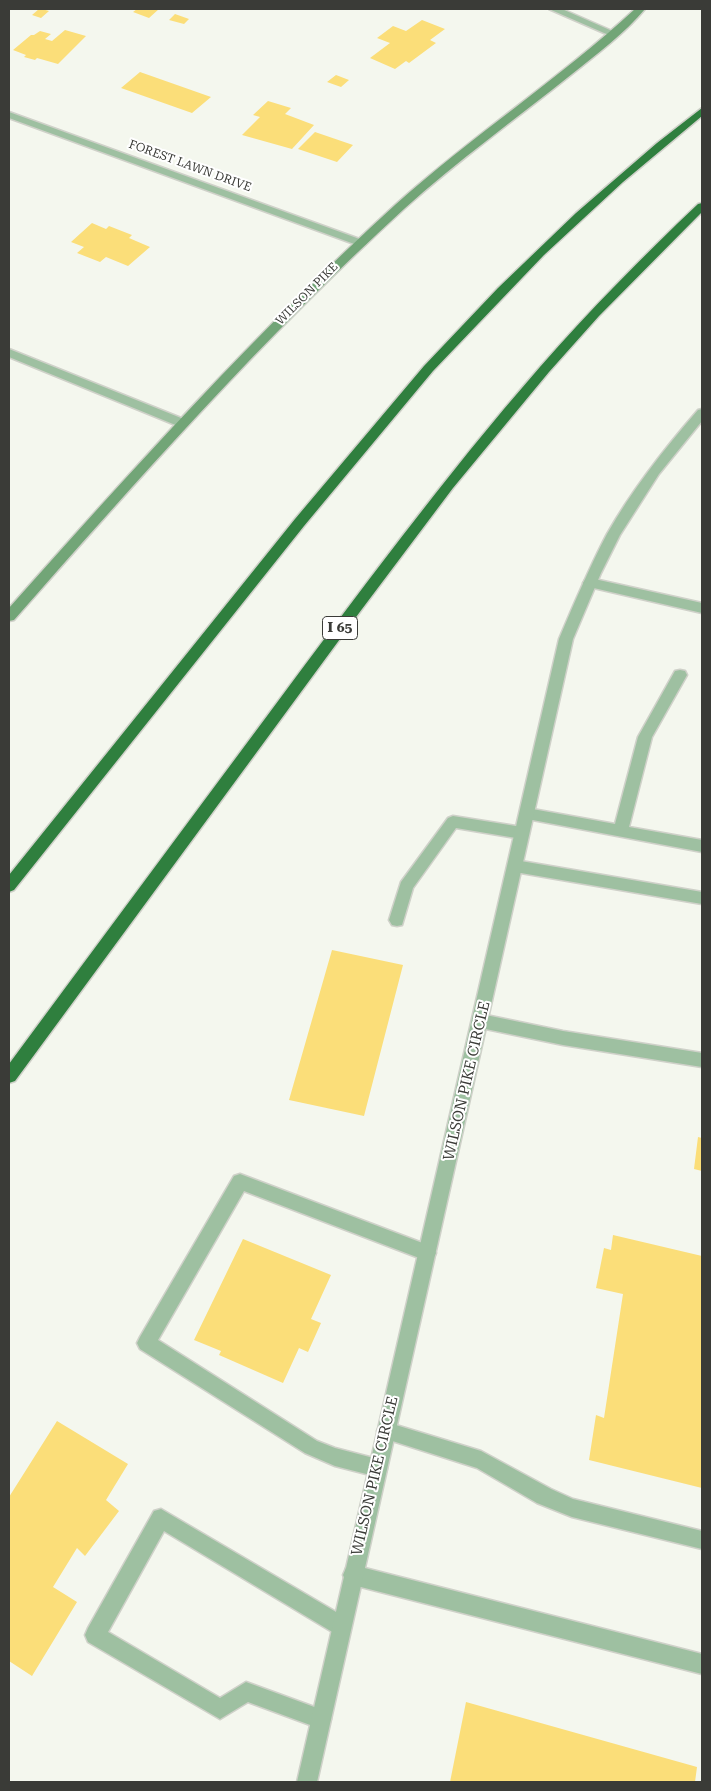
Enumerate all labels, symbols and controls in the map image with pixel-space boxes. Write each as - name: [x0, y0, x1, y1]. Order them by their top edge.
- street label: FOREST LAWN DRIVE: [127, 137, 253, 195]
- street label: WILSON PIKE: [273, 260, 341, 328]
- road number: I 65: [322, 616, 358, 640]
- street label: WILSON PIKE CIRCLE: [440, 1000, 494, 1162]
- street label: WILSON PIKE CIRCLE: [348, 1395, 402, 1557]

